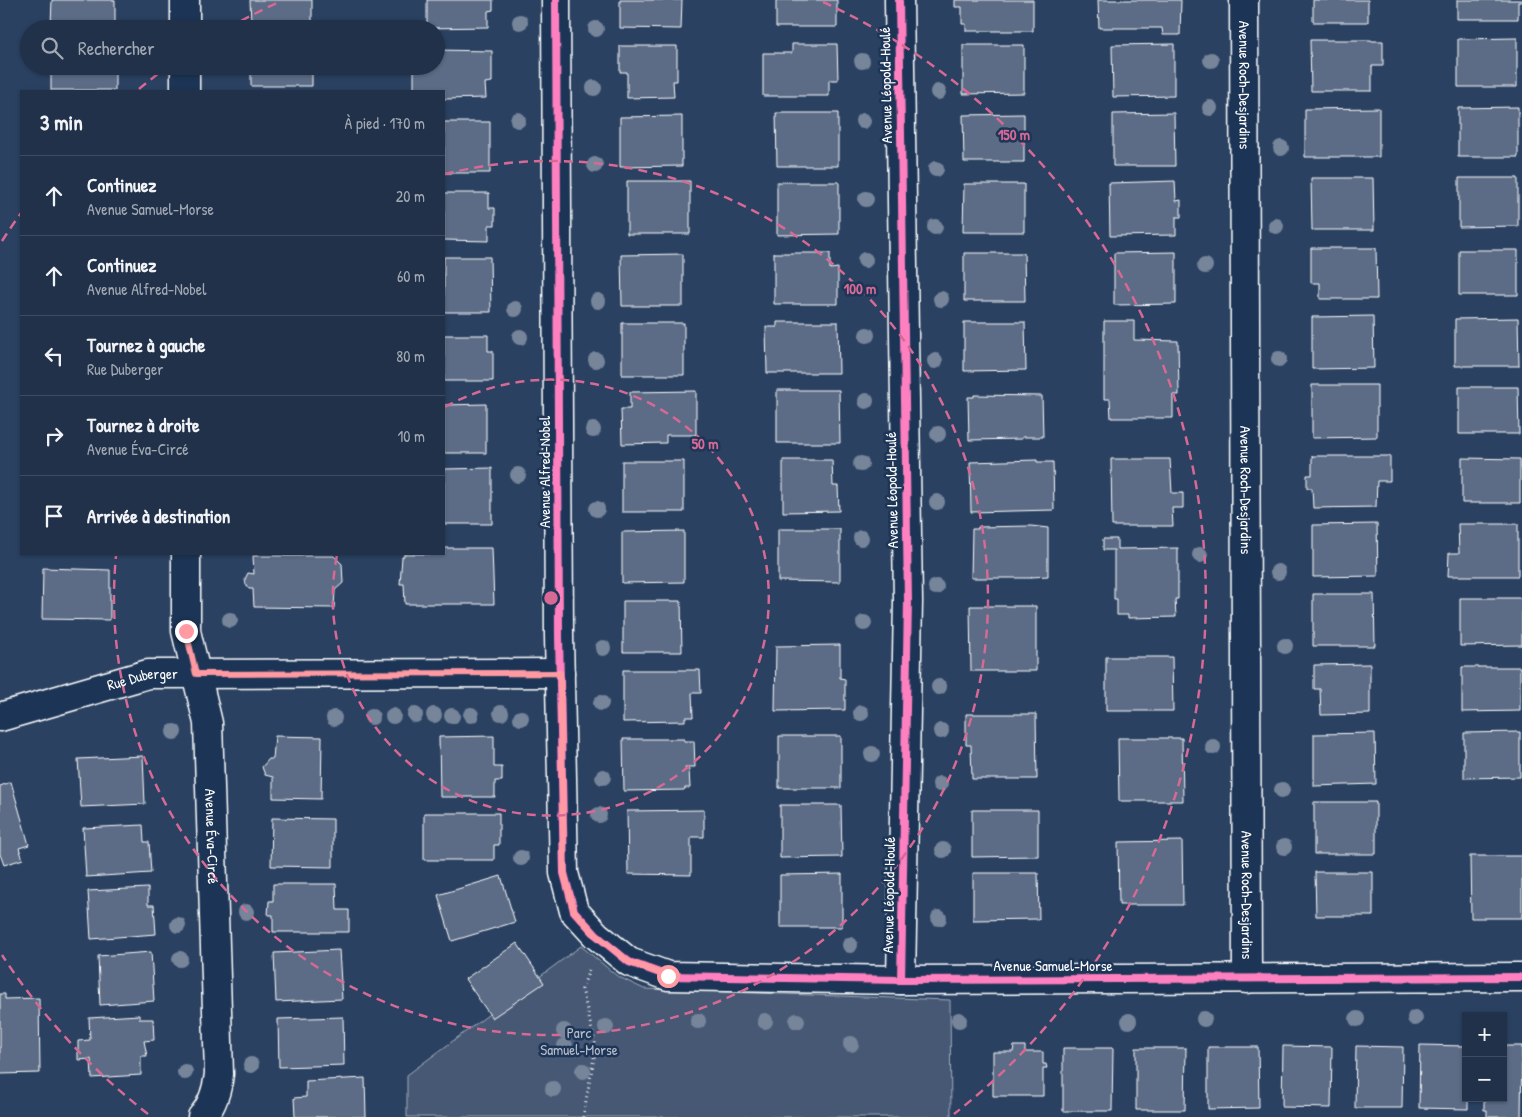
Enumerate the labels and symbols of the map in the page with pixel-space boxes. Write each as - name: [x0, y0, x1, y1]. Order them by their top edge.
- street label: Avenue Roch-Desjardins: [1234, 21, 1255, 150]
- street label: Avenue Léopold-Houlé: [874, 27, 897, 143]
- text: 150 m: [998, 124, 1030, 145]
- text: 100 m: [844, 278, 876, 299]
- street label: Avenue Alfred-Nobel: [534, 416, 555, 528]
- street label: Avenue Roch-Desjardins: [1235, 426, 1257, 555]
- street label: Avenue Léopold-Houlé: [880, 432, 903, 548]
- text: 50 m: [692, 433, 718, 454]
- centre of rings: [542, 589, 560, 607]
- route end: [175, 620, 198, 643]
- street label: Rue Duberger: [105, 663, 178, 695]
- street label: Avenue Éva-Circé: [200, 788, 224, 884]
- street label: Avenue Roch-Desjardins: [1237, 831, 1258, 960]
- street label: Avenue Léopold-Houlé: [877, 837, 900, 953]
- street label: Avenue Samuel-Morse: [994, 955, 1113, 976]
- route start: [657, 965, 680, 988]
- park label: Parc Samuel-Morse: [540, 1022, 618, 1060]

